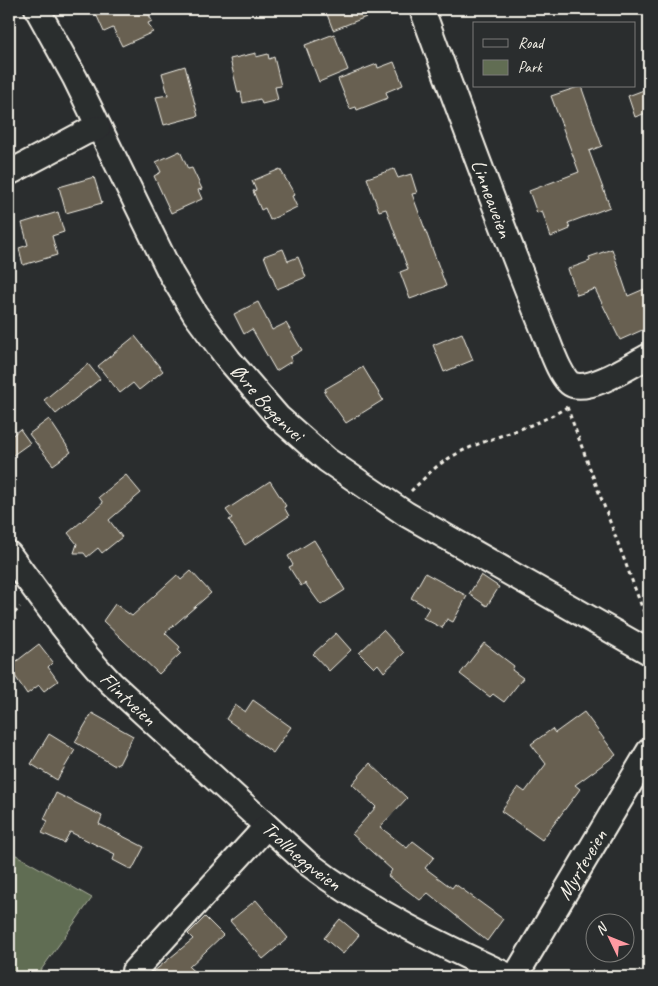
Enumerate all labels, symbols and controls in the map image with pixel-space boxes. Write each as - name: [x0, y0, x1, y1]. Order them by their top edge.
- legend: [473, 22, 636, 88]
- text: Road: [518, 34, 545, 53]
- text: Park: [518, 58, 543, 77]
- street label: Linneaveien: [465, 156, 519, 242]
- street label: Øvre Bogenvei: [225, 358, 312, 449]
- street label: Flintveien: [94, 666, 162, 732]
- street label: Trollheggveien: [257, 815, 347, 897]
- street label: Myrteveien: [551, 824, 613, 904]
- north arrow: [586, 914, 636, 964]
- text: N: [592, 919, 612, 938]

